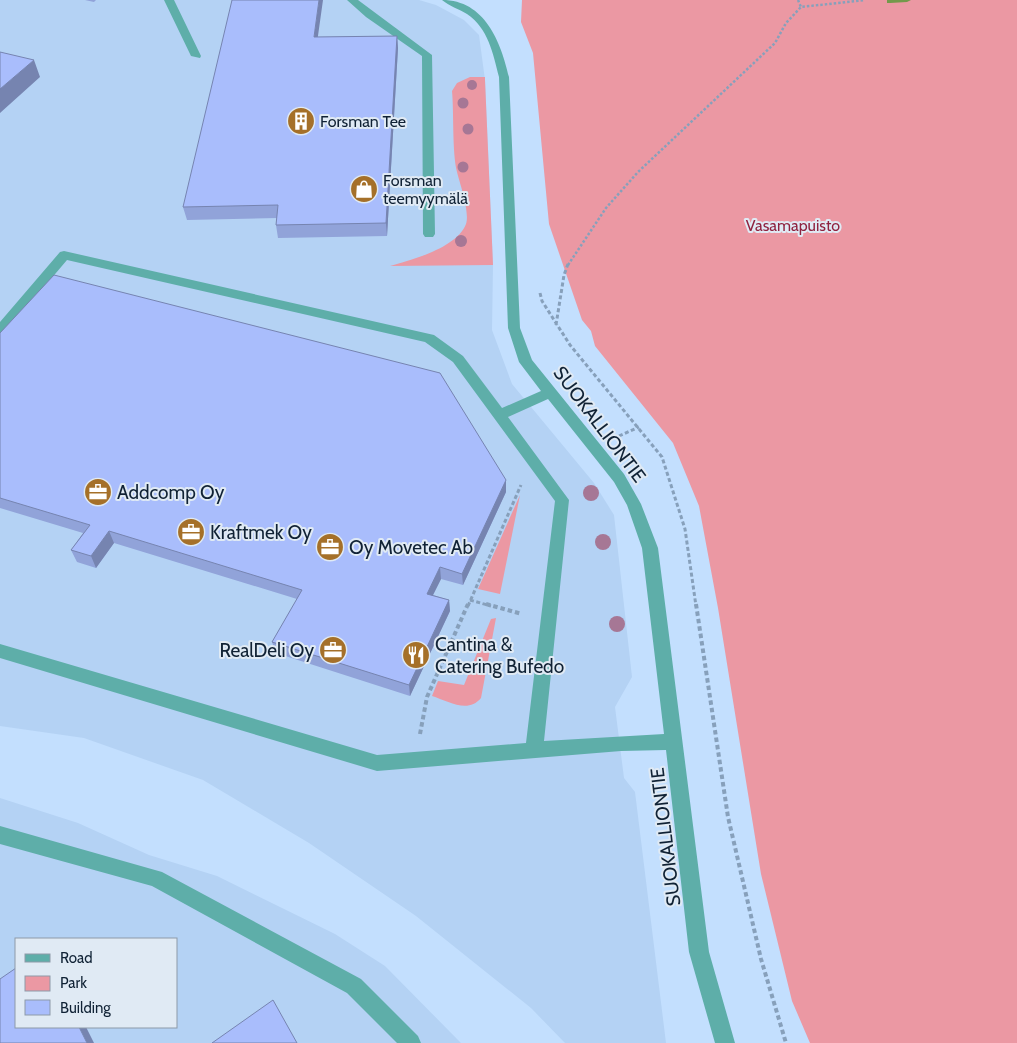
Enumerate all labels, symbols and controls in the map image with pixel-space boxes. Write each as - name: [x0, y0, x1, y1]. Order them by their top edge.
- building icon: Forsman Tee: [286, 106, 316, 136]
- place label: Forsman Tee: [320, 112, 406, 131]
- place label: Forsman teemyymälä: [383, 171, 468, 208]
- shop icon: Forsman teemyymälä: [349, 174, 379, 204]
- park label: Vasamapuisto: [746, 216, 840, 235]
- street label: SUOKALLIONTIE: [548, 362, 651, 487]
- office icon: Addcomp Oy: [83, 477, 113, 507]
- place label: Addcomp Oy: [117, 481, 225, 504]
- office icon: Kraftmek Oy: [176, 517, 206, 547]
- place label: Kraftmek Oy: [210, 521, 312, 544]
- office icon: Oy Movetec Ab: [315, 532, 345, 562]
- place label: Oy Movetec Ab: [349, 536, 473, 559]
- place label: Cantina & Catering Bufedo: [435, 633, 564, 678]
- office icon: RealDeli Oy: [318, 635, 348, 665]
- place label: RealDeli Oy: [219, 639, 314, 662]
- restaurant icon: Cantina & Catering Bufedo: [401, 640, 431, 670]
- street label: SUOKALLIONTIE: [646, 766, 685, 907]
- legend: [15, 938, 178, 1028]
- text: Road: [60, 949, 93, 967]
- text: Park: [60, 974, 87, 992]
- text: Building: [60, 999, 111, 1017]

